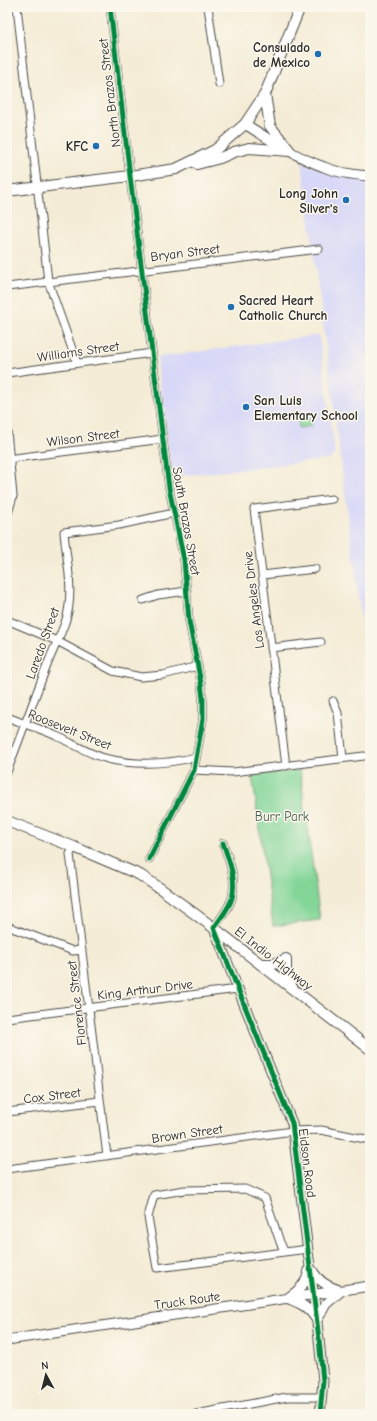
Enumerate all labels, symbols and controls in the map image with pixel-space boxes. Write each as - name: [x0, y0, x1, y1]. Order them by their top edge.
- street label: North Brazos Street: [95, 36, 124, 148]
- place label: Consulado de Mexico: [253, 40, 310, 70]
- marker: Consulado de Mexico: [313, 49, 323, 59]
- place label: KFC: [66, 139, 88, 154]
- marker: KFC: [91, 141, 101, 151]
- place label: Long John Silver's: [279, 186, 338, 216]
- marker: Long John Silver's: [341, 195, 351, 205]
- street label: Bryan Street: [150, 241, 222, 264]
- place label: Sacred Heart Catholic Church: [239, 293, 328, 323]
- marker: Sacred Heart Catholic Church: [226, 302, 236, 312]
- street label: Williams Street: [36, 338, 121, 365]
- place label: San Luis Elementary School: [254, 393, 358, 423]
- marker: San Luis Elementary School: [241, 402, 251, 412]
- street label: Wilson Street: [46, 425, 122, 449]
- street label: South Brazos Street: [170, 466, 204, 578]
- street label: Los Angeles Drive: [240, 550, 267, 650]
- street label: Laredo Street: [23, 604, 63, 681]
- street label: Roosevelt Street: [26, 706, 115, 753]
- park label: Burr Park: [255, 809, 310, 824]
- street label: El Indio Highway: [232, 923, 316, 994]
- street label: Florence Street: [64, 958, 89, 1046]
- street label: King Arthur Drive: [96, 976, 194, 1003]
- street label: Cox Street: [23, 1084, 83, 1106]
- street label: Brown Street: [151, 1121, 225, 1146]
- street label: Eidson Road: [296, 1128, 319, 1198]
- street label: Truck Route: [153, 1288, 221, 1313]
- north arrow: [26, 1355, 66, 1395]
- text: N: [40, 1359, 49, 1372]

